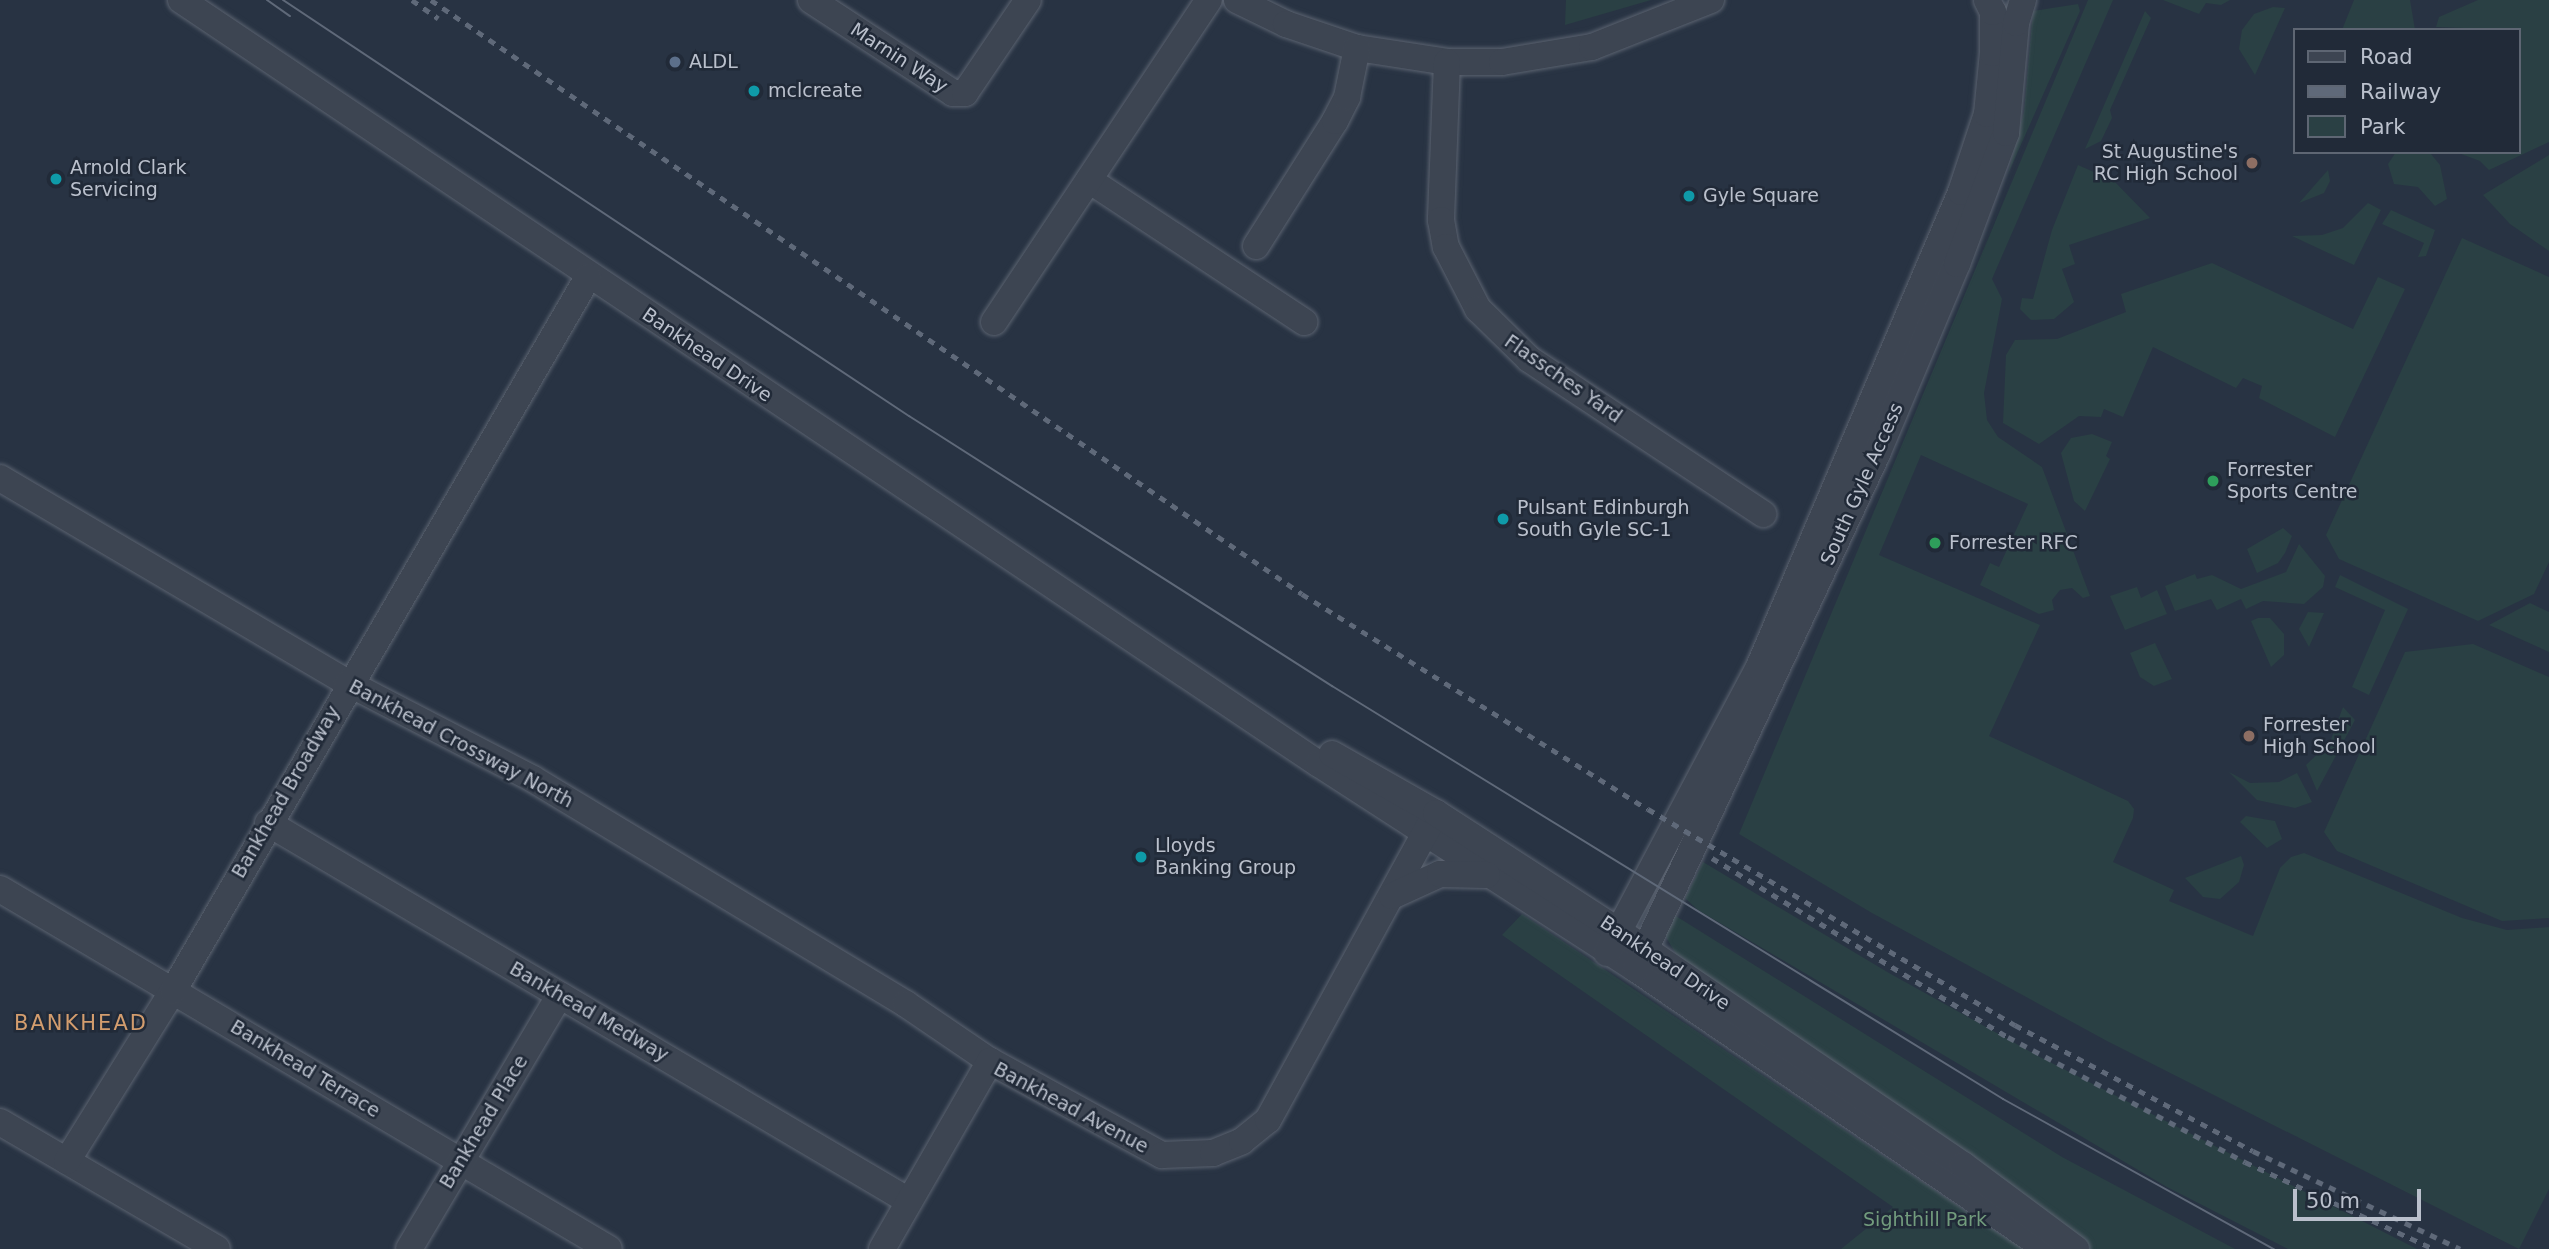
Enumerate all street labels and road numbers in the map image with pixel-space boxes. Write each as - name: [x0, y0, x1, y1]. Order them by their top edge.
- street label: Marnin Way: [846, 18, 952, 98]
- street label: Bankhead Drive: [638, 303, 776, 407]
- street label: Flassches Yard: [1500, 330, 1626, 428]
- street label: South Gyle Access: [1816, 399, 1908, 569]
- street label: Bankhead Crossway North: [345, 675, 577, 813]
- street label: Bankhead Broadway: [227, 702, 345, 882]
- street label: Bankhead Drive: [1596, 911, 1734, 1015]
- street label: Bankhead Medway: [505, 957, 673, 1067]
- street label: Bankhead Terrace: [226, 1015, 384, 1123]
- street label: Bankhead Place: [435, 1051, 533, 1193]
- street label: Bankhead Avenue: [990, 1058, 1152, 1158]

